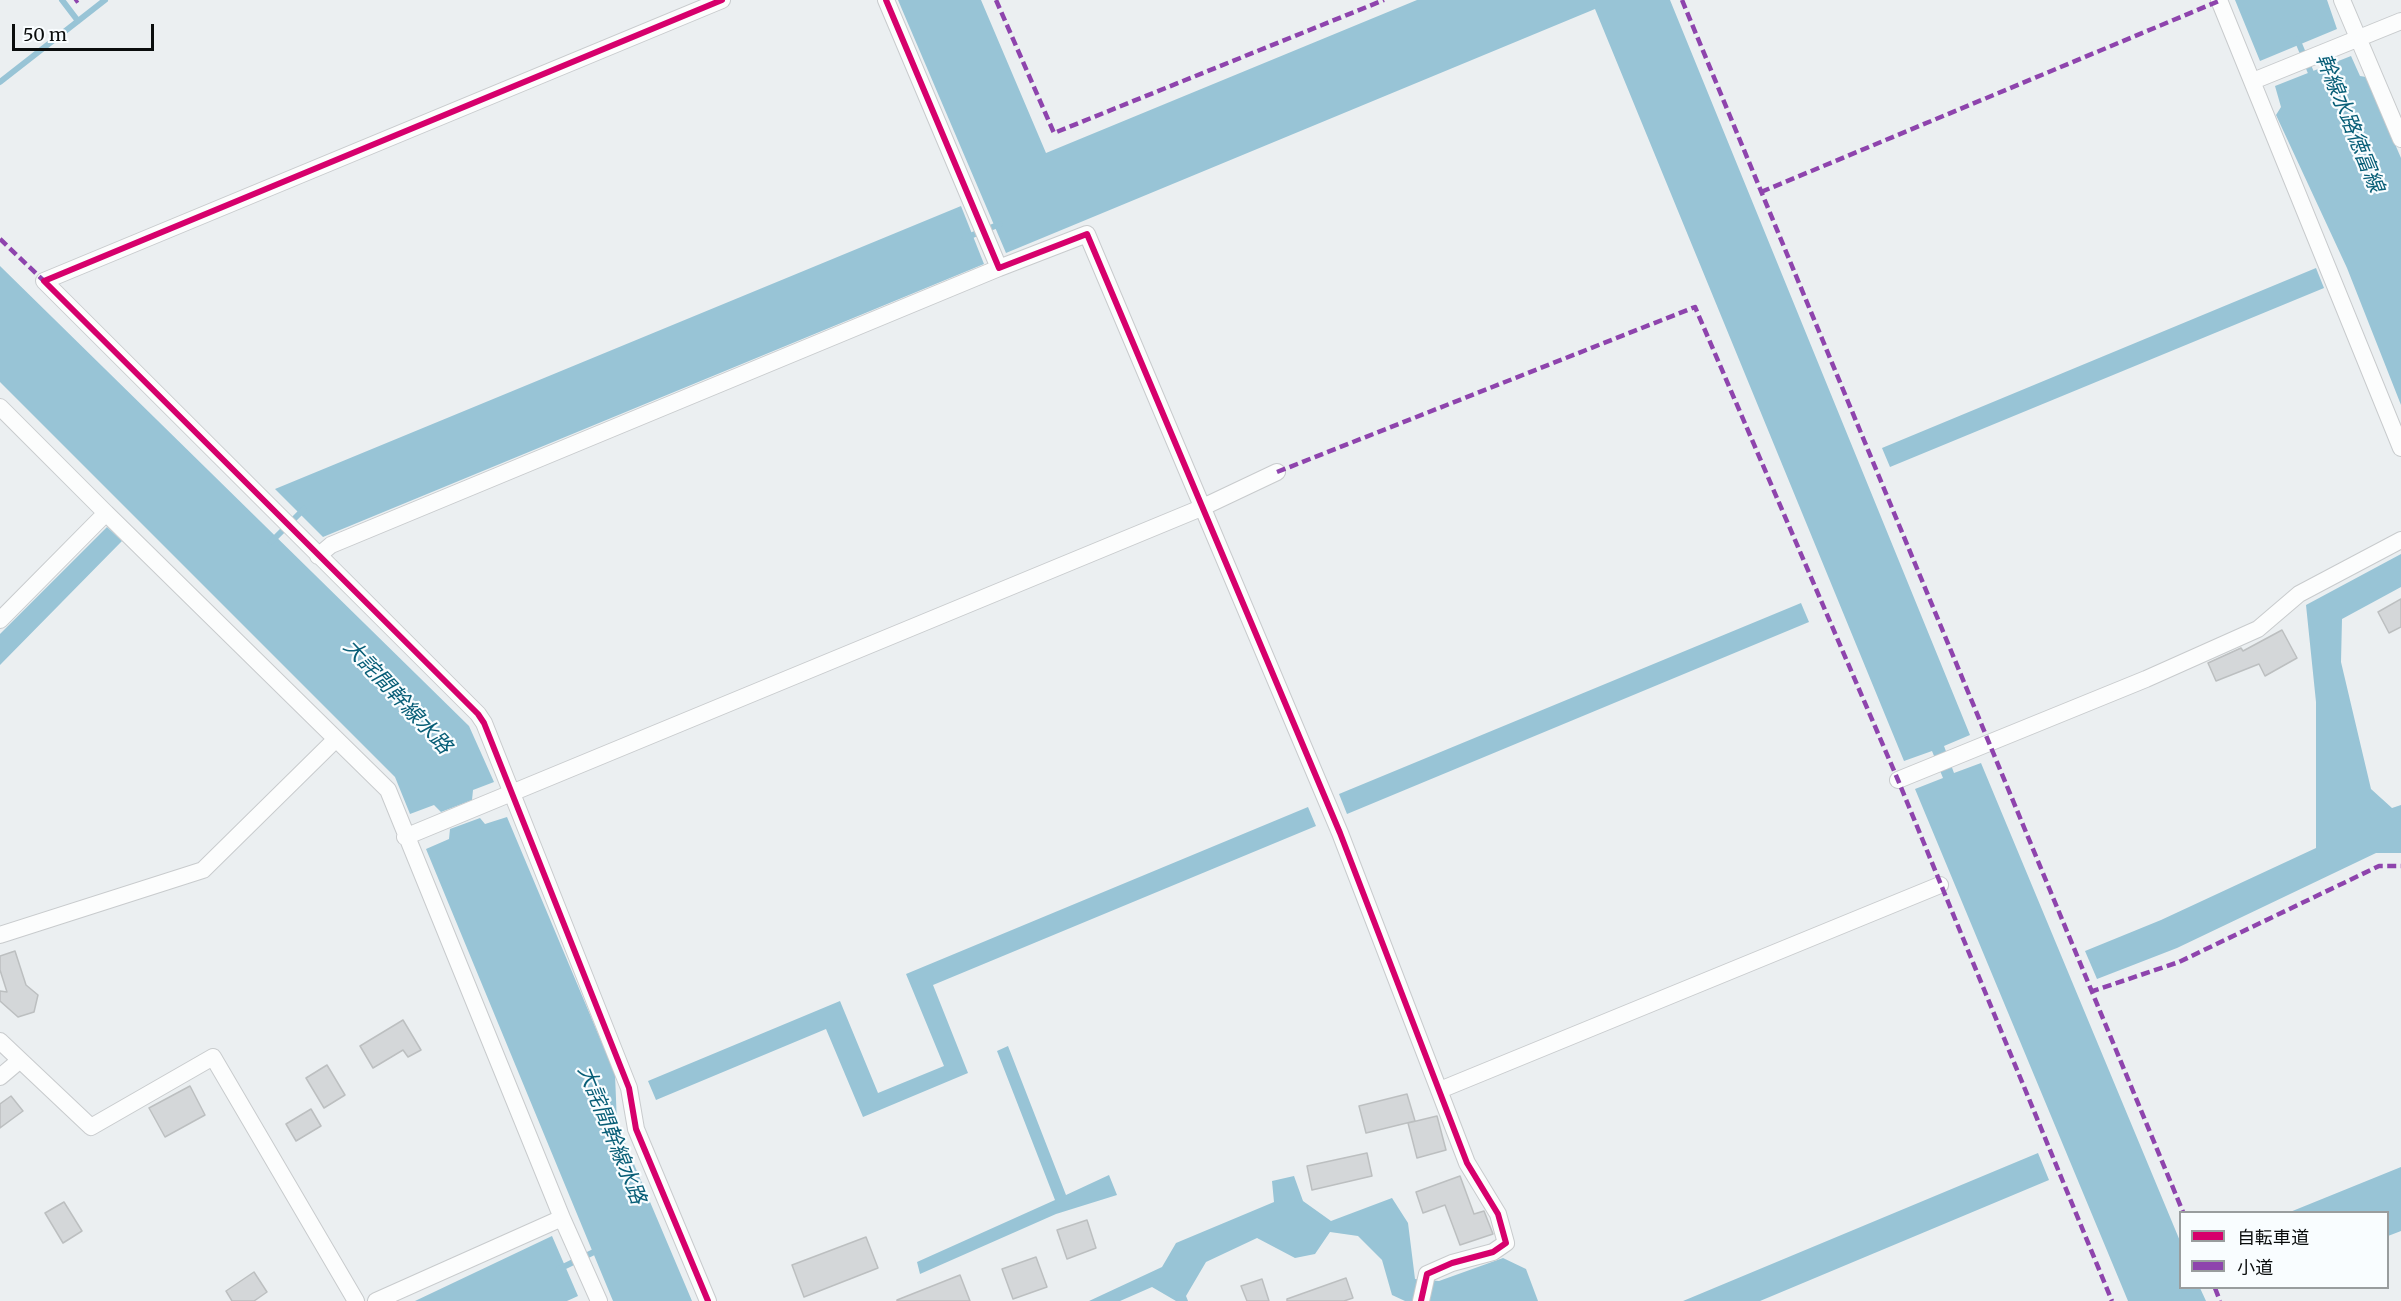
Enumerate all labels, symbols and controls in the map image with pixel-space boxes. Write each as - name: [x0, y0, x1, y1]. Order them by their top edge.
- scale bar: [15, 12, 158, 50]
- text: 50 m: [23, 23, 67, 46]
- water label: 幹線水路徳富線: [2310, 50, 2388, 196]
- water label: 大詫間幹線水路: [338, 635, 456, 759]
- water label: 大詫間幹線水路: [572, 1062, 650, 1208]
- legend: [2179, 1211, 2389, 1289]
- text: 自転車道: [2237, 1226, 2309, 1249]
- text: 小道: [2237, 1256, 2273, 1279]

